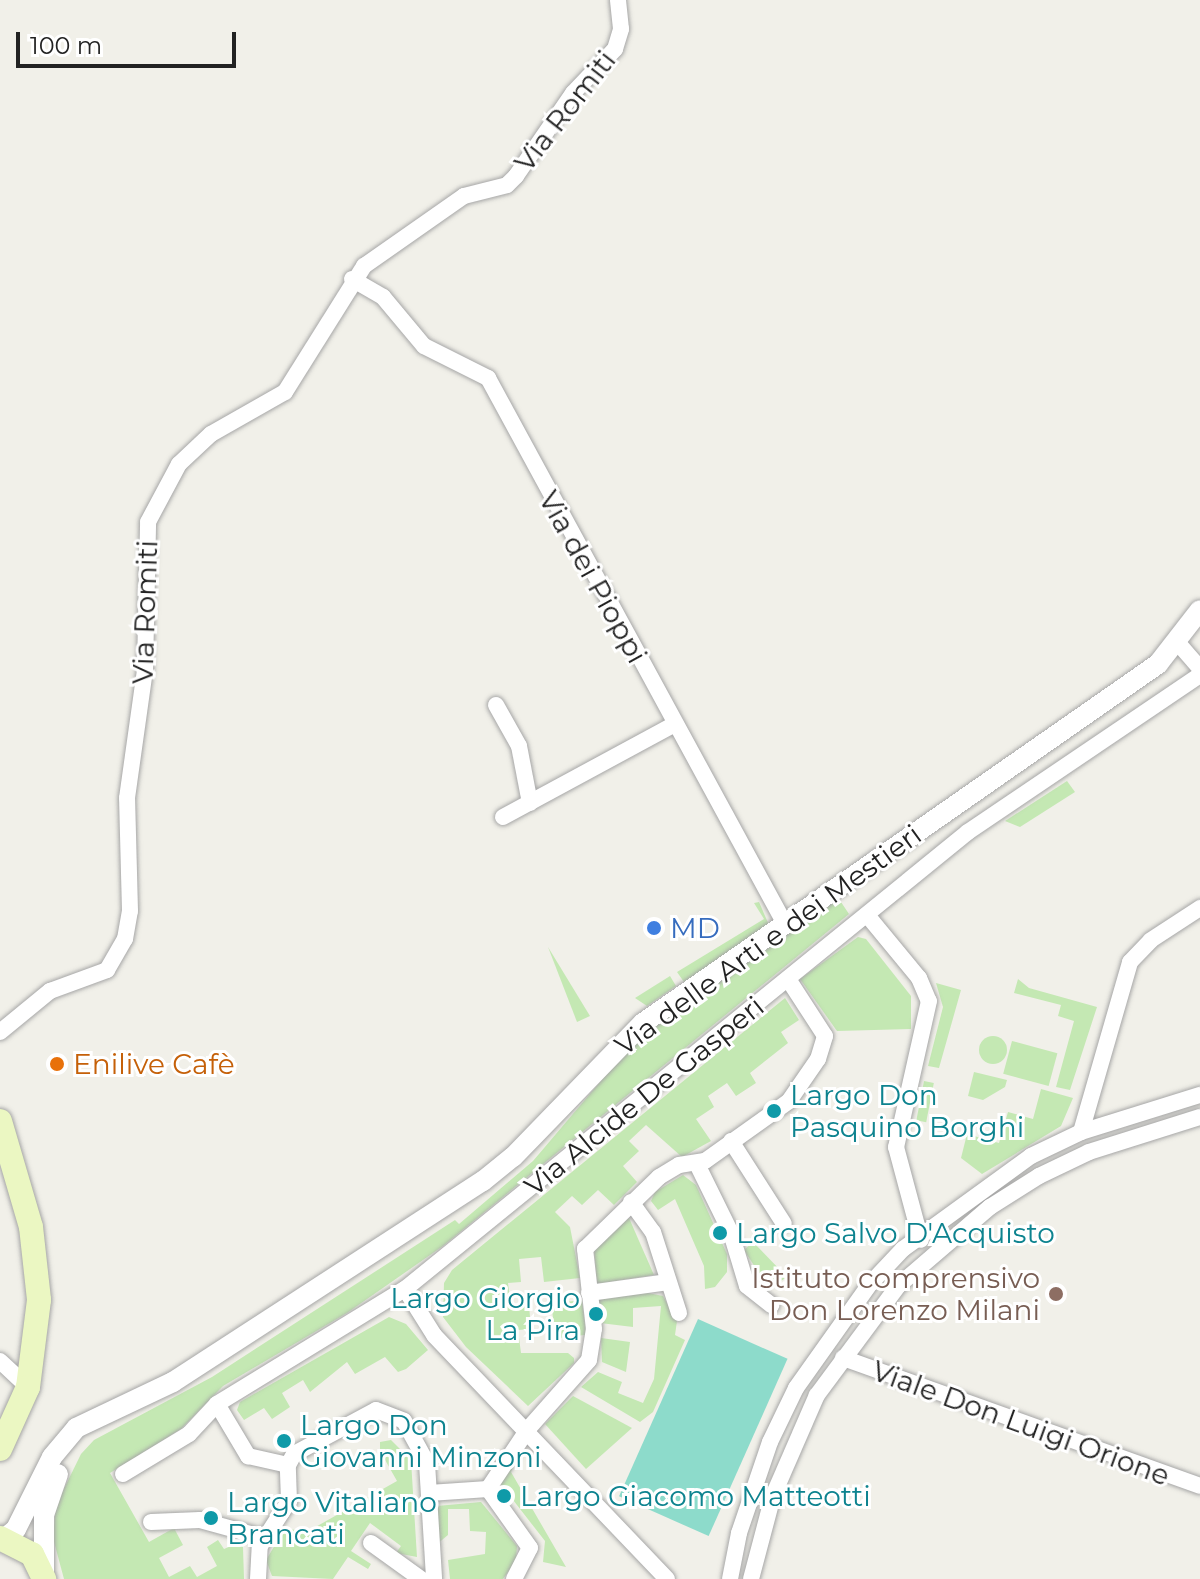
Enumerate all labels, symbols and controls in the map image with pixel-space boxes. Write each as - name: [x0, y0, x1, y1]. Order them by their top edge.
- scale bar: [20, 16, 240, 66]
- text: 100 m: [30, 31, 102, 60]
- street label: Via Romiti: [507, 44, 623, 178]
- street label: Via dei Pioppi: [532, 485, 654, 669]
- street label: Via Romiti: [126, 539, 164, 685]
- street label: Via delle Arti e dei Mestieri: [608, 818, 928, 1062]
- place label: MD: [670, 911, 720, 945]
- marker: MD: [645, 919, 663, 937]
- street label: Via Alcide De Gasperi: [518, 989, 770, 1203]
- place label: Enilive Cafè: [73, 1047, 235, 1081]
- marker: Enilive Cafè: [48, 1055, 66, 1073]
- place label: Largo Don Pasquino Borghi: [790, 1078, 1024, 1144]
- marker: Largo Don Pasquino Borghi: [765, 1102, 783, 1120]
- place label: Largo Salvo D'Acquisto: [736, 1216, 1055, 1250]
- marker: Largo Salvo D'Acquisto: [711, 1224, 729, 1242]
- place label: Istituto comprensivo Don Lorenzo Milani: [751, 1261, 1040, 1327]
- place label: Largo Giorgio La Pira: [390, 1281, 580, 1347]
- marker: Istituto comprensivo Don Lorenzo Milani: [1047, 1285, 1065, 1303]
- marker: Largo Giorgio La Pira: [587, 1305, 605, 1323]
- street label: Viale Don Luigi Orione: [868, 1354, 1174, 1492]
- place label: Largo Don Giovanni Minzoni: [300, 1408, 541, 1474]
- marker: Largo Don Giovanni Minzoni: [275, 1432, 293, 1450]
- place label: Largo Giacomo Matteotti: [520, 1479, 871, 1513]
- place label: Largo Vitaliano Brancati: [227, 1485, 437, 1551]
- marker: Largo Giacomo Matteotti: [495, 1487, 513, 1505]
- marker: Largo Vitaliano Brancati: [202, 1509, 220, 1527]

